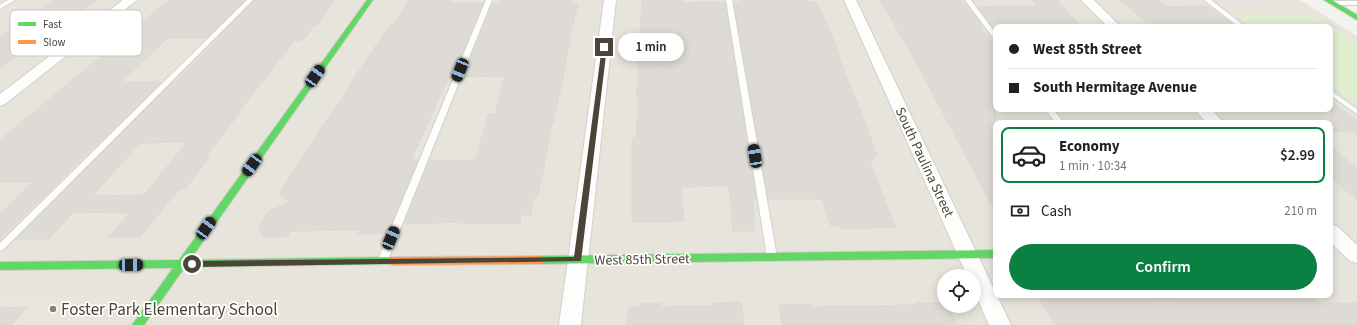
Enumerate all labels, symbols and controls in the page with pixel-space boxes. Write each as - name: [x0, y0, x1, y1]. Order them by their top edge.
- legend: [10, 10, 142, 56]
- text: Fast: [43, 17, 62, 32]
- callout: 1 min: [618, 33, 684, 61]
- text: Slow: [43, 35, 66, 50]
- route end: [595, 38, 613, 56]
- text: 1 min: [636, 38, 666, 56]
- text: West 85th Street: [1033, 39, 1142, 60]
- car: [450, 57, 470, 83]
- car: [303, 63, 327, 89]
- text: South Hermitage Avenue: [1033, 77, 1197, 98]
- street label: South Paulina Street: [890, 104, 959, 221]
- text: Economy: [1059, 136, 1120, 157]
- icon: car: [1011, 137, 1047, 173]
- car: [747, 143, 763, 169]
- text: $2.99: [1280, 145, 1315, 166]
- car: [240, 152, 264, 178]
- text: 1 min · 10:34: [1059, 157, 1127, 175]
- icon: cash: [1009, 200, 1031, 222]
- text: Cash: [1041, 201, 1072, 222]
- text: 210 m: [1284, 202, 1317, 220]
- car: [194, 215, 218, 241]
- car: [381, 225, 401, 251]
- button: Confirm: [1009, 244, 1317, 290]
- street label: West 85th Street: [594, 249, 690, 271]
- route start: [183, 255, 201, 273]
- car: [119, 259, 143, 271]
- map controls: [937, 269, 981, 313]
- button: locate: [937, 269, 981, 313]
- place label: Foster Park Elementary School: [61, 298, 278, 322]
- marker: Foster Park Elementary School: [48, 304, 58, 314]

